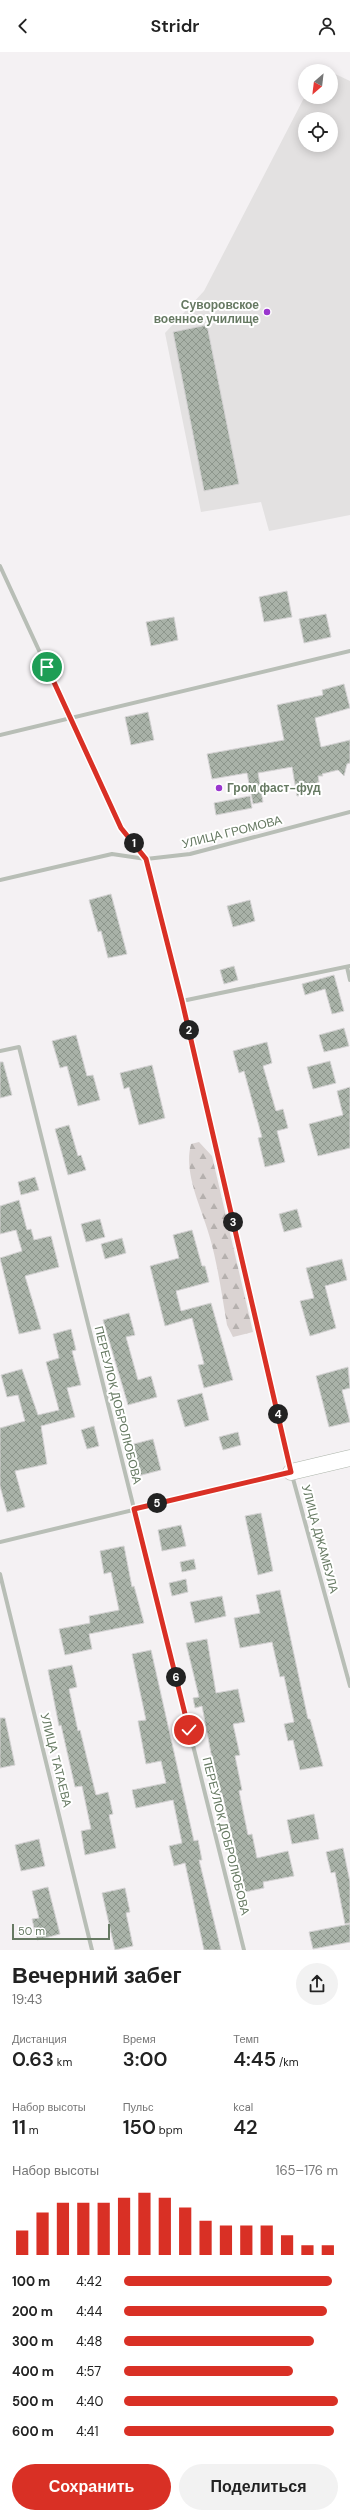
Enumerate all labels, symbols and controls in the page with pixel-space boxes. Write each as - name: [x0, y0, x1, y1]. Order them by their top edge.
- text: Stridr: [151, 14, 200, 38]
- icon: back: [12, 15, 34, 37]
- icon: person: [316, 15, 338, 37]
- north arrow: [298, 64, 338, 104]
- map controls: [298, 64, 338, 152]
- button: locate: [298, 112, 338, 152]
- place label: Суворовское военное училище: [154, 297, 259, 327]
- marker: Суворовское военное училище: [262, 307, 272, 317]
- pin: [30, 650, 64, 684]
- icon: arrive: [36, 656, 58, 678]
- place label: Гром фаст-фуд: [227, 780, 321, 796]
- marker: Гром фаст-фуд: [214, 783, 224, 793]
- street label: УЛИЦА ГРОМОВА: [180, 812, 284, 852]
- pin: 1: [124, 833, 144, 853]
- text: 1: [132, 836, 136, 850]
- pin: 2: [179, 1020, 199, 1040]
- text: 2: [186, 1023, 192, 1037]
- pin: 3: [223, 1212, 243, 1232]
- text: 3: [230, 1215, 236, 1229]
- street label: ПЕРЕУЛОК ДОБРОЛЮБОВА: [91, 1324, 145, 1486]
- pin: 4: [268, 1404, 288, 1424]
- text: 4: [274, 1407, 282, 1421]
- street label: УЛИЦА ДЖАМБУЛА: [298, 1483, 342, 1595]
- pin: 5: [147, 1493, 167, 1513]
- text: 5: [154, 1496, 160, 1510]
- pin: 6: [166, 1667, 186, 1687]
- text: 6: [173, 1670, 179, 1684]
- street label: УЛИЦА ТАТАЕВА: [37, 1711, 75, 1809]
- pin: [172, 1713, 206, 1747]
- icon: check: [178, 1719, 200, 1741]
- street label: ПЕРЕУЛОК ДОБРОЛЮБОВА: [199, 1755, 253, 1917]
- scale bar: [12, 1922, 110, 1941]
- text: 50 m: [18, 1924, 45, 1938]
- text: Вечерний забег: [12, 1961, 182, 1990]
- button: share: [296, 1963, 338, 2005]
- text: 19:43: [12, 1991, 42, 2008]
- text: Дистанция: [12, 2032, 67, 2046]
- text: Время: [123, 2032, 156, 2046]
- text: Темп: [233, 2032, 259, 2046]
- text: 0.63: [12, 2046, 54, 2072]
- text: 3:00: [123, 2046, 167, 2072]
- text: 4:45: [233, 2046, 276, 2072]
- text: km: [54, 2055, 72, 2069]
- text: /km: [276, 2055, 299, 2069]
- text: Набор высоты: [12, 2100, 86, 2114]
- text: Пульс: [123, 2100, 153, 2114]
- text: kcal: [233, 2100, 253, 2114]
- text: 11: [12, 2114, 26, 2140]
- text: 150: [123, 2114, 156, 2140]
- text: 42: [233, 2114, 258, 2140]
- text: m: [26, 2123, 39, 2137]
- text: bpm: [156, 2123, 182, 2137]
- text: Набор высоты: [12, 2162, 99, 2179]
- text: 165–176 m: [276, 2162, 338, 2179]
- text: 100 m: [12, 2273, 50, 2290]
- text: 4:42: [76, 2273, 102, 2290]
- text: 200 m: [12, 2303, 53, 2320]
- text: 4:44: [76, 2303, 102, 2320]
- text: 300 m: [12, 2333, 53, 2350]
- text: 4:48: [76, 2333, 102, 2350]
- text: 400 m: [12, 2363, 54, 2380]
- text: 4:57: [76, 2363, 101, 2380]
- text: 500 m: [12, 2393, 54, 2410]
- text: 4:40: [76, 2393, 103, 2410]
- text: 600 m: [12, 2423, 54, 2440]
- text: 4:41: [76, 2423, 98, 2440]
- button: Сохранить: [12, 2464, 171, 2510]
- button: Поделиться: [179, 2464, 338, 2510]

